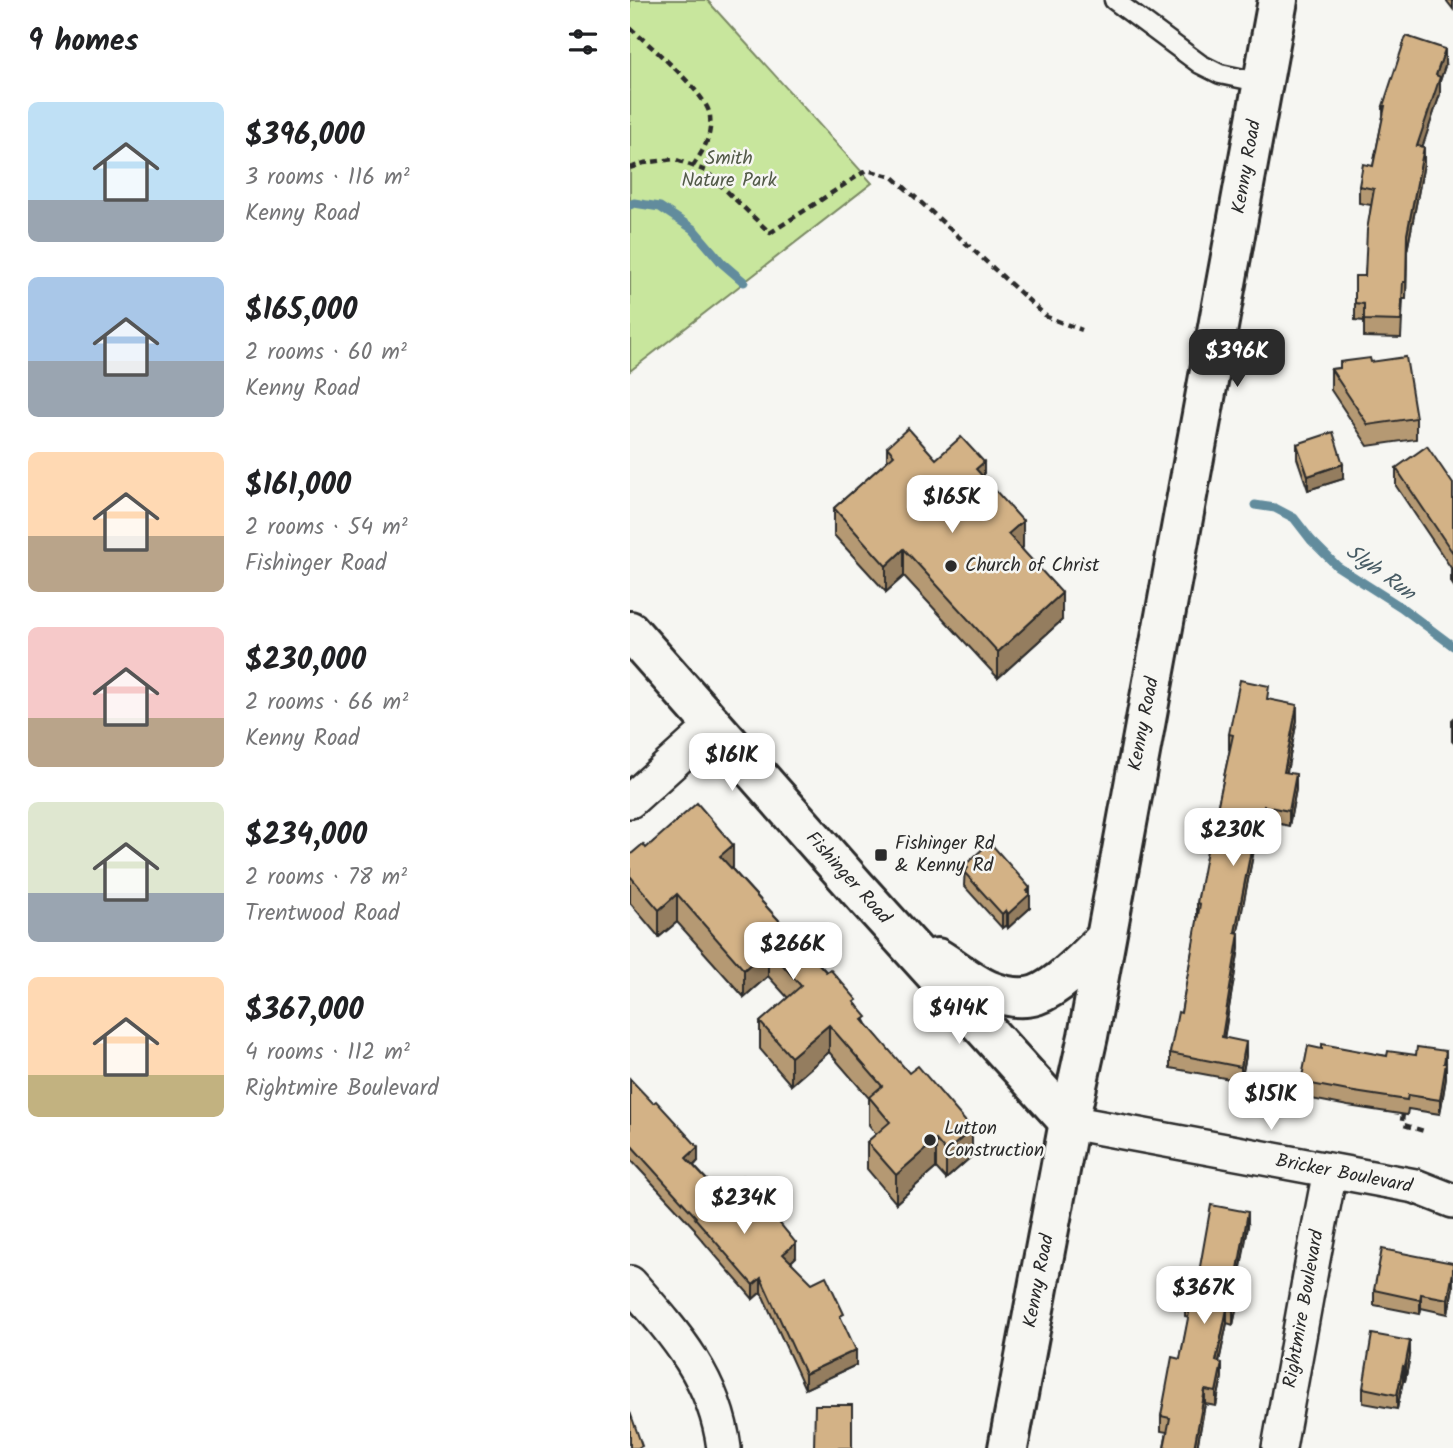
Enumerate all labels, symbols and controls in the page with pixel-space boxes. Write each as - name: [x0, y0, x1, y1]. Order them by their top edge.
- text: 9 homes: [28, 18, 139, 66]
- icon: filters: [564, 23, 602, 61]
- text: $396,000: [245, 112, 365, 160]
- street label: Kenny Road: [1224, 117, 1270, 216]
- icon: home: [84, 130, 168, 214]
- park label: Smith Nature Park: [681, 144, 777, 196]
- text: 3 rooms · 116 m²: [245, 160, 410, 196]
- text: Kenny Road: [245, 196, 360, 232]
- text: $165,000: [245, 287, 357, 335]
- icon: home: [84, 305, 168, 389]
- pin: $396K: [1188, 330, 1286, 389]
- text: $396K: [1205, 334, 1269, 370]
- text: 2 rooms · 60 m²: [245, 335, 407, 371]
- text: Kenny Road: [245, 371, 360, 407]
- text: $161,000: [245, 462, 351, 510]
- pin: $165K: [903, 476, 1001, 535]
- icon: home: [84, 480, 168, 564]
- text: $165K: [923, 480, 981, 516]
- text: 2 rooms · 54 m²: [245, 510, 408, 546]
- water label: Slyh Run: [1338, 536, 1423, 611]
- text: Fishinger Road: [245, 546, 387, 582]
- place label: Church of Christ: [965, 551, 1100, 581]
- marker: Church of Christ: [943, 558, 959, 574]
- text: $230,000: [245, 637, 366, 685]
- icon: home: [84, 655, 168, 739]
- street label: Kenny Road: [1120, 674, 1168, 773]
- text: 2 rooms · 66 m²: [245, 685, 408, 721]
- text: Kenny Road: [245, 721, 360, 757]
- pin: $161K: [683, 734, 781, 793]
- text: $161K: [705, 738, 759, 774]
- pin: $230K: [1184, 808, 1282, 868]
- text: $234,000: [245, 812, 367, 860]
- text: $230K: [1200, 813, 1266, 849]
- street label: Fishinger Road: [798, 825, 899, 932]
- place label: Fishinger Rd & Kenny Rd: [895, 829, 995, 881]
- icon: home: [84, 830, 168, 914]
- marker: Fishinger Rd & Kenny Rd: [873, 847, 889, 863]
- text: 2 rooms · 78 m²: [245, 860, 407, 896]
- text: Trentwood Road: [245, 896, 400, 932]
- pin: $266K: [744, 922, 842, 982]
- text: $266K: [760, 927, 826, 963]
- pin: $414K: [910, 986, 1008, 1046]
- text: $367,000: [245, 987, 364, 1035]
- text: $414K: [929, 991, 989, 1027]
- icon: home: [84, 1005, 168, 1089]
- text: 4 rooms · 112 m²: [245, 1035, 410, 1071]
- text: Rightmire Boulevard: [245, 1071, 439, 1107]
- pin: $151K: [1222, 1072, 1320, 1132]
- text: $151K: [1245, 1077, 1298, 1113]
- place label: Lutton Construction: [944, 1114, 1044, 1166]
- marker: Lutton Construction: [922, 1132, 938, 1148]
- street label: Bricker Boulevard: [1273, 1146, 1415, 1202]
- pin: $234K: [695, 1176, 793, 1236]
- text: $234K: [711, 1181, 777, 1217]
- street label: Rightmire Boulevard: [1275, 1227, 1333, 1390]
- street label: Kenny Road: [1015, 1231, 1063, 1330]
- pin: $367K: [1155, 1266, 1253, 1326]
- text: $367K: [1172, 1271, 1236, 1307]

